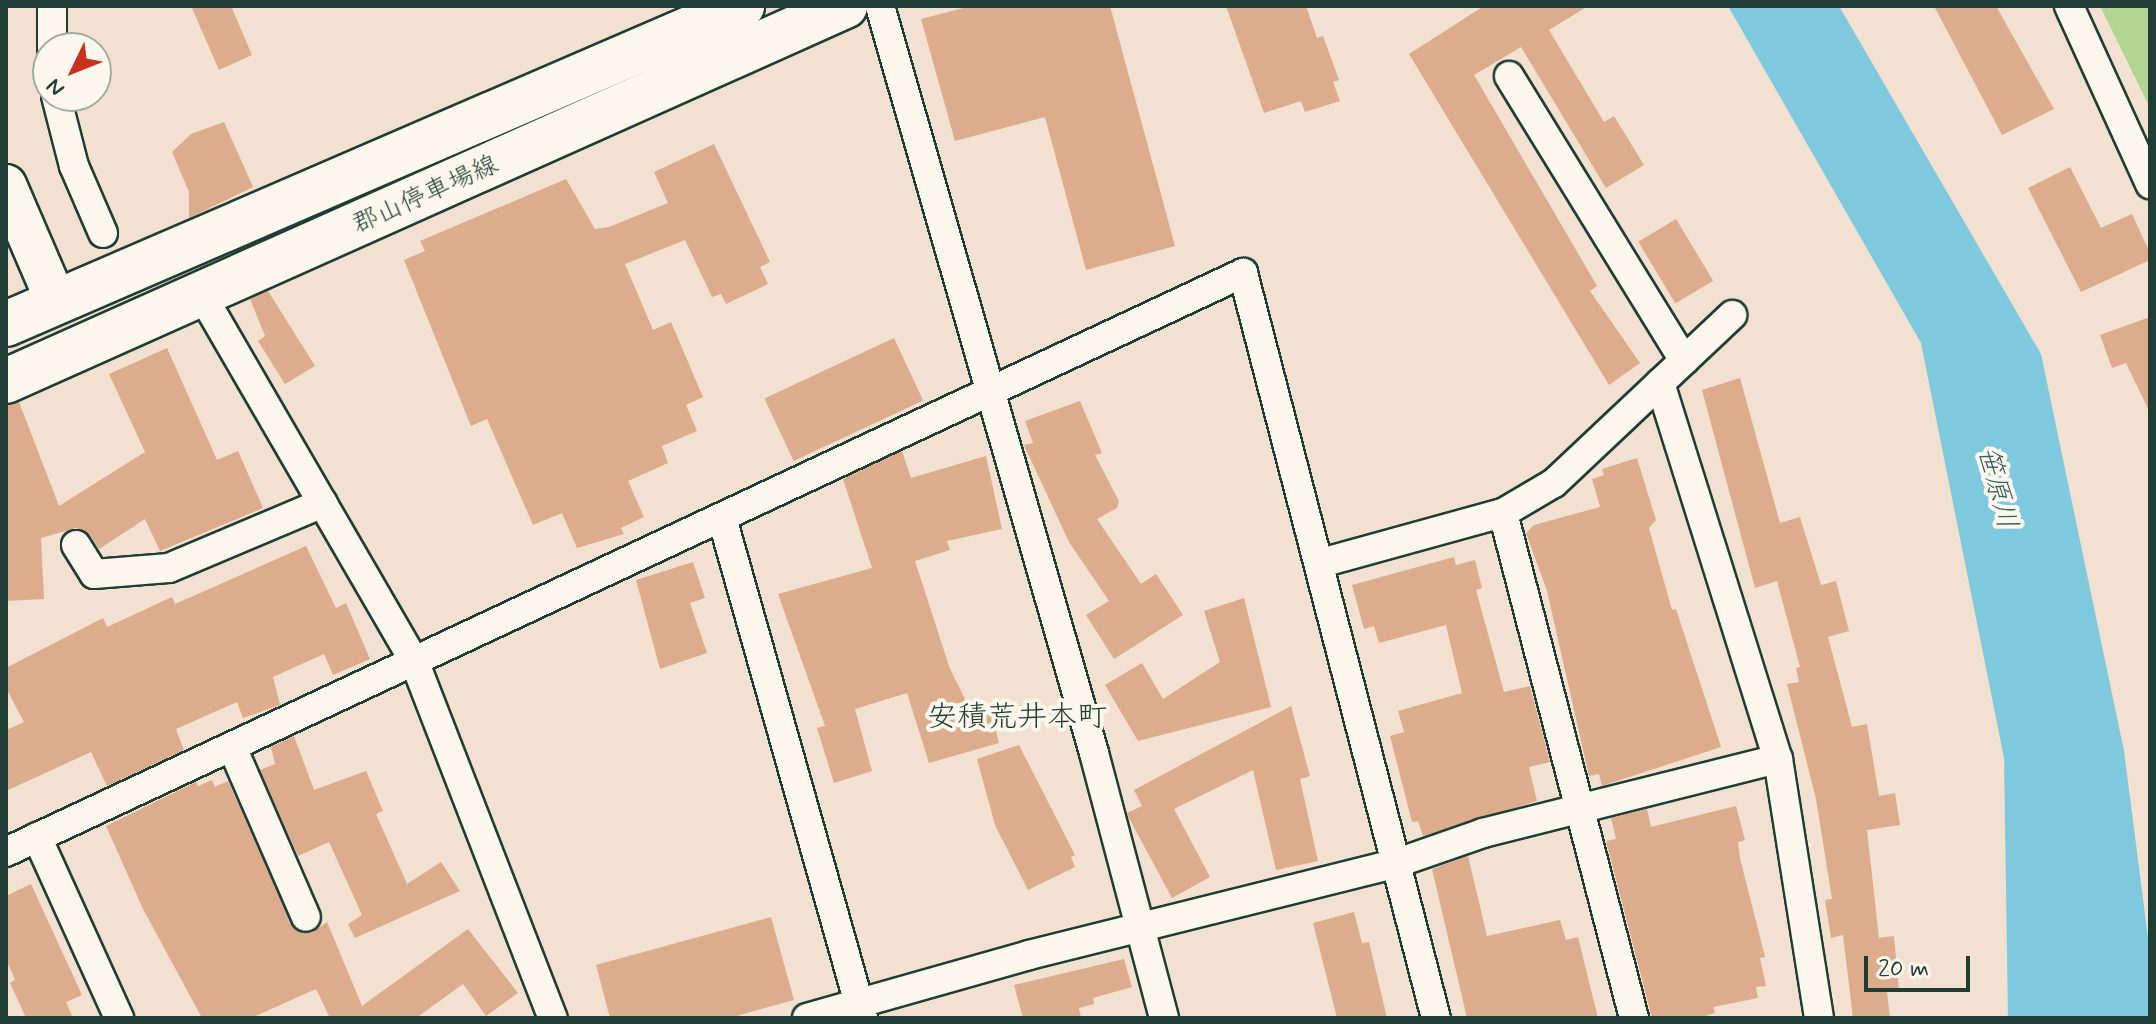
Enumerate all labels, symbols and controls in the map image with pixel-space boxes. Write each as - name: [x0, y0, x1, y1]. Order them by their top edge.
- north arrow: [32, 32, 112, 112]
- text: N: [41, 72, 71, 102]
- street label: 郡山停車場線: [348, 150, 504, 242]
- water label: 笹原川: [1969, 443, 2023, 533]
- district label: 安積荒井本町: [927, 700, 1107, 736]
- scale bar: [1868, 940, 1974, 990]
- text: 20 m: [1878, 954, 1929, 985]

